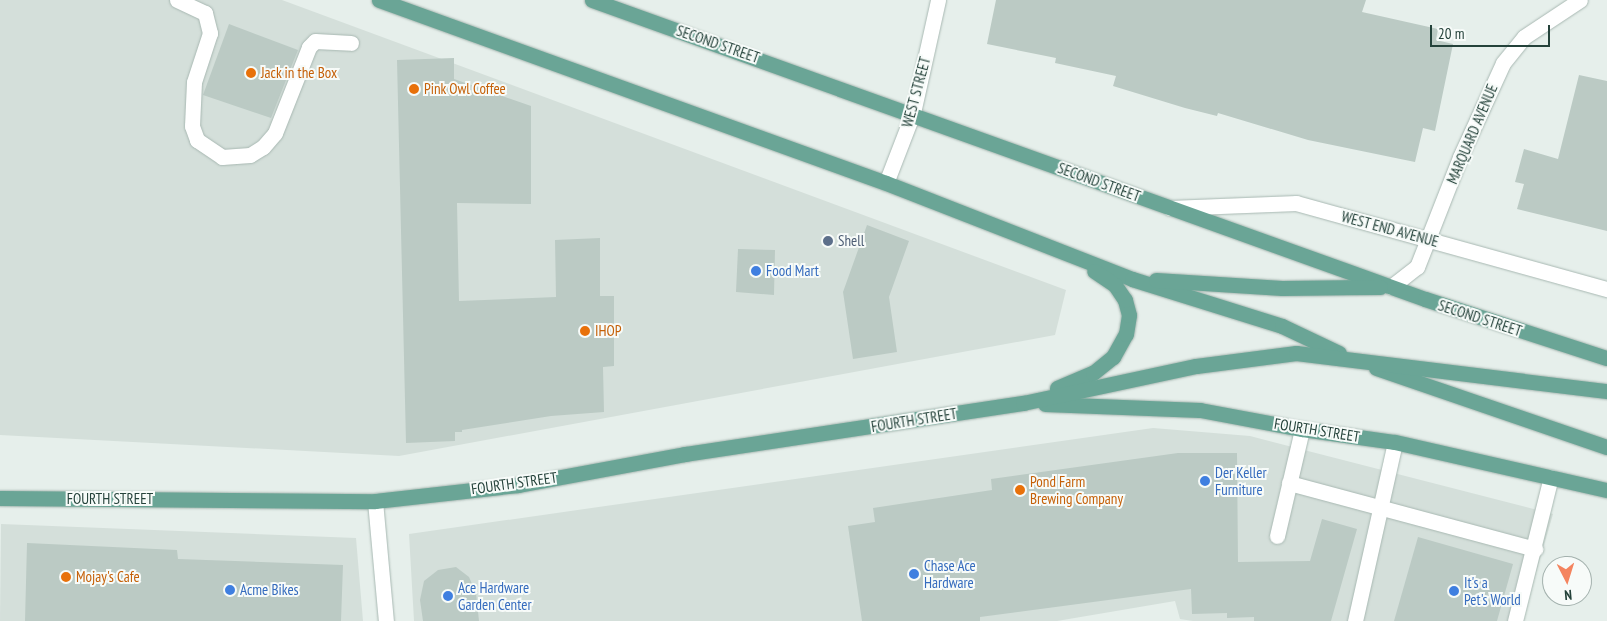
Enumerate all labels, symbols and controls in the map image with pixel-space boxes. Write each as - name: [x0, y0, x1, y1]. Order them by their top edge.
- scale bar: [1432, 15, 1552, 47]
- street label: SECOND STREET: [674, 21, 762, 67]
- text: 20 m: [1438, 24, 1464, 43]
- street label: WEST STREET: [898, 55, 934, 129]
- place label: Jack in the Box: [261, 64, 338, 82]
- marker: Jack in the Box: [245, 67, 257, 79]
- place label: Pink Owl Coffee: [424, 80, 506, 98]
- street label: MARQUARD AVENUE: [1443, 81, 1501, 187]
- marker: Pink Owl Coffee: [408, 83, 420, 95]
- street label: SECOND STREET: [1055, 159, 1143, 205]
- street label: WEST END AVENUE: [1339, 207, 1441, 251]
- place label: Shell: [838, 232, 864, 250]
- marker: Shell: [822, 235, 834, 247]
- place label: Food Mart: [766, 262, 819, 280]
- marker: Food Mart: [750, 265, 762, 277]
- street label: SECOND STREET: [1436, 296, 1524, 340]
- place label: IHOP: [595, 322, 622, 340]
- marker: IHOP: [579, 325, 591, 337]
- street label: FOURTH STREET: [870, 404, 958, 436]
- street label: FOURTH STREET: [1273, 414, 1361, 446]
- place label: Der Keller Furniture: [1215, 463, 1267, 498]
- street label: FOURTH STREET: [470, 468, 558, 498]
- place label: Pond Farm Brewing Company: [1030, 472, 1123, 507]
- marker: Der Keller Furniture: [1199, 475, 1211, 487]
- marker: Pond Farm Brewing Company: [1014, 484, 1026, 496]
- street label: FOURTH STREET: [67, 490, 153, 508]
- place label: Chase Ace Hardware: [924, 556, 976, 591]
- north arrow: [1542, 556, 1592, 606]
- place label: Mojay's Cafe: [76, 568, 140, 586]
- marker: Chase Ace Hardware: [908, 568, 920, 580]
- marker: Mojay's Cafe: [60, 571, 72, 583]
- place label: It's a Pet's World: [1464, 573, 1521, 608]
- place label: Ace Hardware Garden Center: [458, 578, 531, 613]
- place label: Acme Bikes: [240, 581, 299, 599]
- marker: Acme Bikes: [224, 584, 236, 596]
- marker: It's a Pet's World: [1448, 585, 1460, 597]
- text: N: [1564, 586, 1573, 604]
- marker: Ace Hardware Garden Center: [442, 590, 454, 602]

